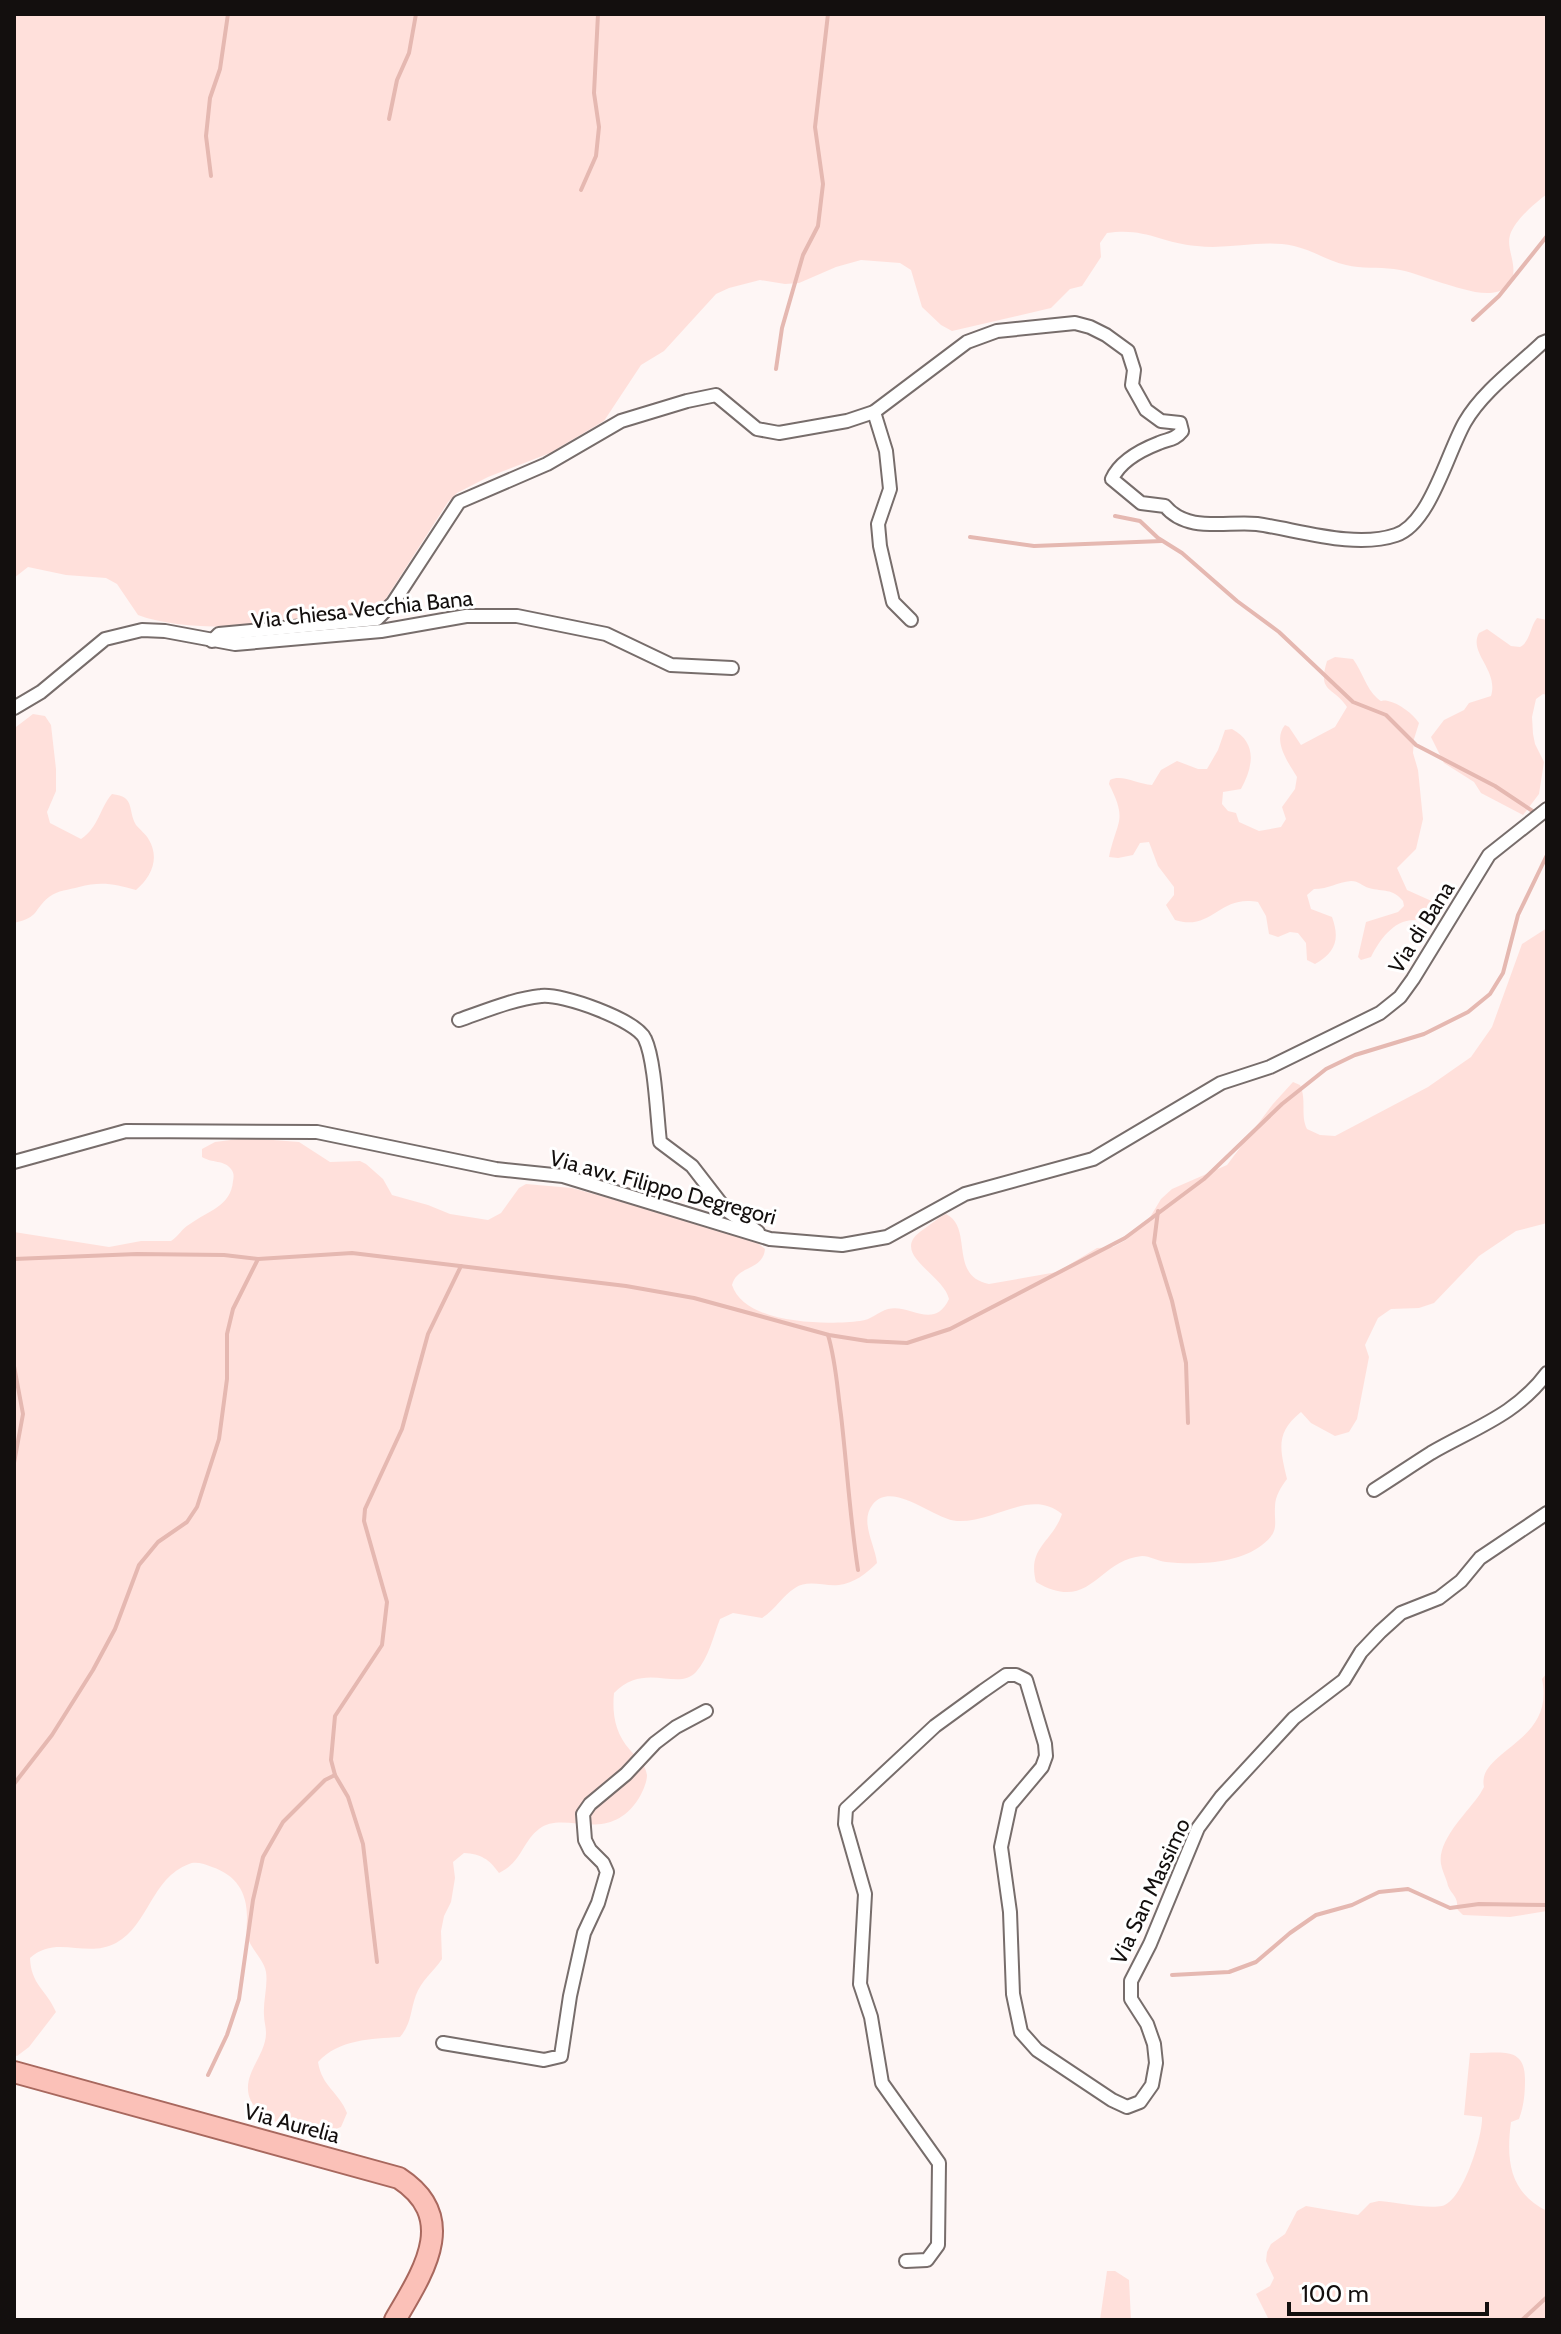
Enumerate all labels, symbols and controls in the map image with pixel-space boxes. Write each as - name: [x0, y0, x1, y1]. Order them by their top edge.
- street label: Via Chiesa Vecchia Bana: [250, 584, 474, 635]
- street label: Via di Bana: [1383, 876, 1460, 978]
- street label: Via avv. Filippo Degregori: [547, 1144, 779, 1231]
- street label: Via San Massimo: [1105, 1814, 1196, 1968]
- street label: Via Aurelia: [241, 2098, 343, 2149]
- scale bar: [1289, 2266, 1487, 2316]
- text: 100 m: [1301, 2279, 1369, 2308]

